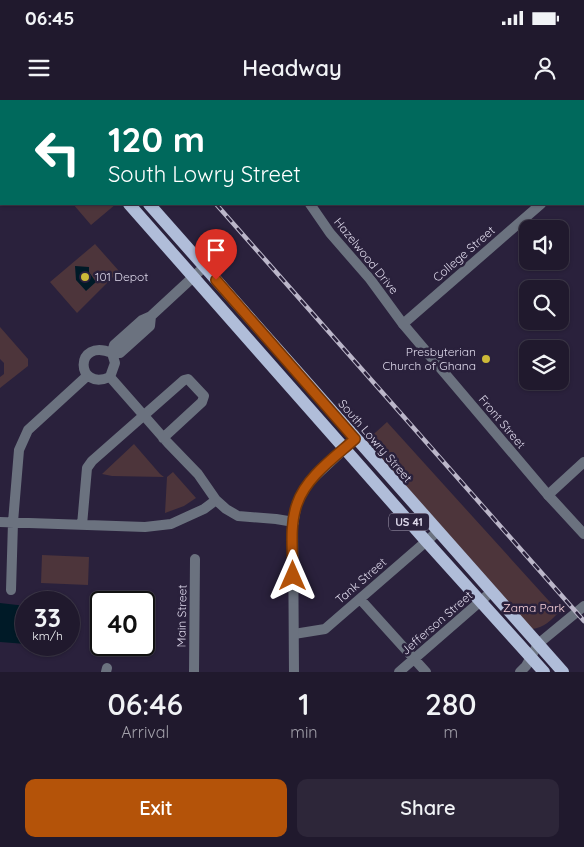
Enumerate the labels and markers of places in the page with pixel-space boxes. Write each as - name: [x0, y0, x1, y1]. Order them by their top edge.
- pin: [195, 229, 237, 280]
- place label: 101 Depot: [95, 269, 148, 284]
- marker: 101 Depot: [79, 271, 91, 283]
- place label: Presbyterian Church of Ghana: [382, 344, 476, 373]
- marker: Presbyterian Church of Ghana: [480, 353, 492, 365]

